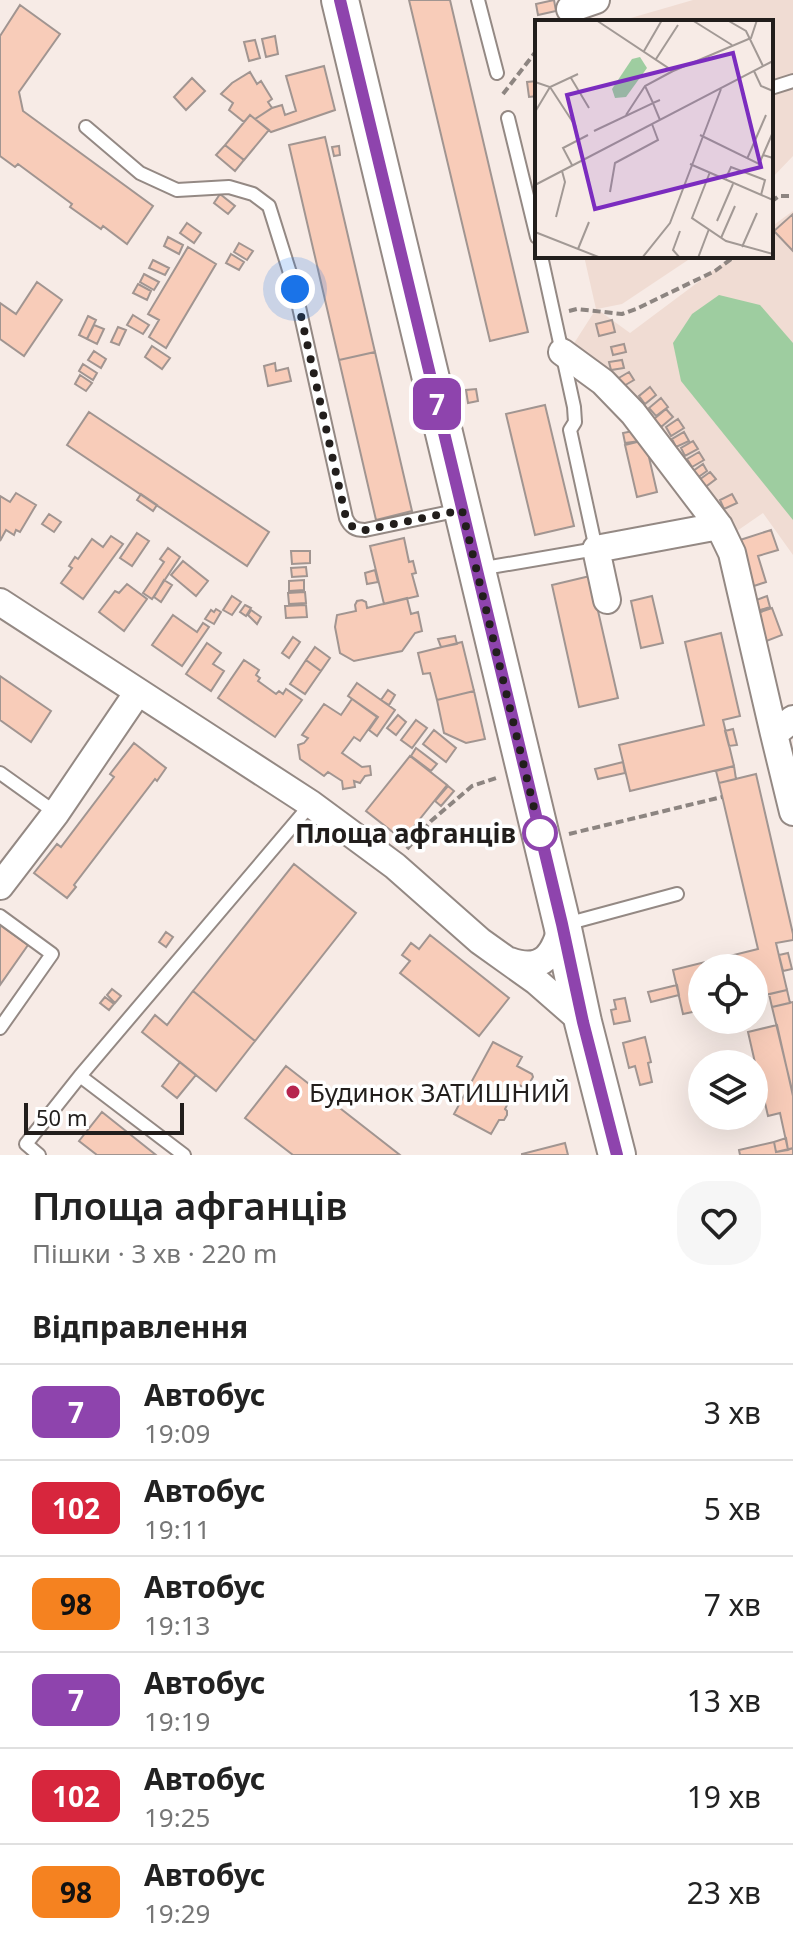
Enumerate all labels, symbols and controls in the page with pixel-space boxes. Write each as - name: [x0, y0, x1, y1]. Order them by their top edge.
- inset map: [535, 20, 773, 258]
- your location: [275, 269, 315, 309]
- line badge: 7: [411, 378, 463, 430]
- text: 7: [429, 385, 445, 423]
- place label: Площа афганців: [295, 815, 516, 851]
- marker: Площа афганців: [523, 816, 557, 850]
- map controls: [688, 954, 768, 1130]
- button: locate: [688, 954, 768, 1034]
- button: layers: [688, 1050, 768, 1130]
- place label: Будинок ЗАТИШНИЙ: [309, 1074, 570, 1110]
- marker: Будинок ЗАТИШНИЙ: [284, 1083, 302, 1101]
- scale bar: [24, 1099, 184, 1135]
- text: 50 m: [36, 1102, 87, 1132]
- text: Площа афганців: [32, 1179, 347, 1231]
- button: heart: [677, 1181, 761, 1265]
- text: Пішки · 3 хв · 220 m: [32, 1235, 277, 1271]
- text: Відправлення: [32, 1306, 248, 1347]
- text: Автобус: [144, 1374, 266, 1415]
- text: 3 хв: [704, 1392, 761, 1433]
- text: 7: [68, 1393, 84, 1431]
- text: 19:09: [144, 1415, 210, 1451]
- text: Автобус: [144, 1470, 266, 1511]
- text: 5 хв: [704, 1488, 761, 1529]
- text: 102: [52, 1489, 100, 1527]
- text: 19:11: [144, 1511, 210, 1547]
- text: Автобус: [144, 1566, 266, 1607]
- text: 7 хв: [704, 1584, 761, 1625]
- text: 98: [60, 1585, 92, 1623]
- text: 19:13: [144, 1607, 210, 1643]
- text: Автобус: [144, 1662, 266, 1703]
- text: 13 хв: [687, 1680, 761, 1721]
- text: 7: [68, 1681, 84, 1719]
- text: 19:19: [144, 1703, 210, 1739]
- text: Автобус: [144, 1758, 266, 1799]
- text: 19 хв: [687, 1776, 761, 1817]
- text: 102: [52, 1777, 100, 1815]
- text: 19:25: [144, 1799, 210, 1835]
- text: Автобус: [144, 1854, 266, 1895]
- text: 23 хв: [687, 1872, 761, 1913]
- text: 98: [60, 1873, 92, 1911]
- text: 19:29: [144, 1895, 210, 1931]

